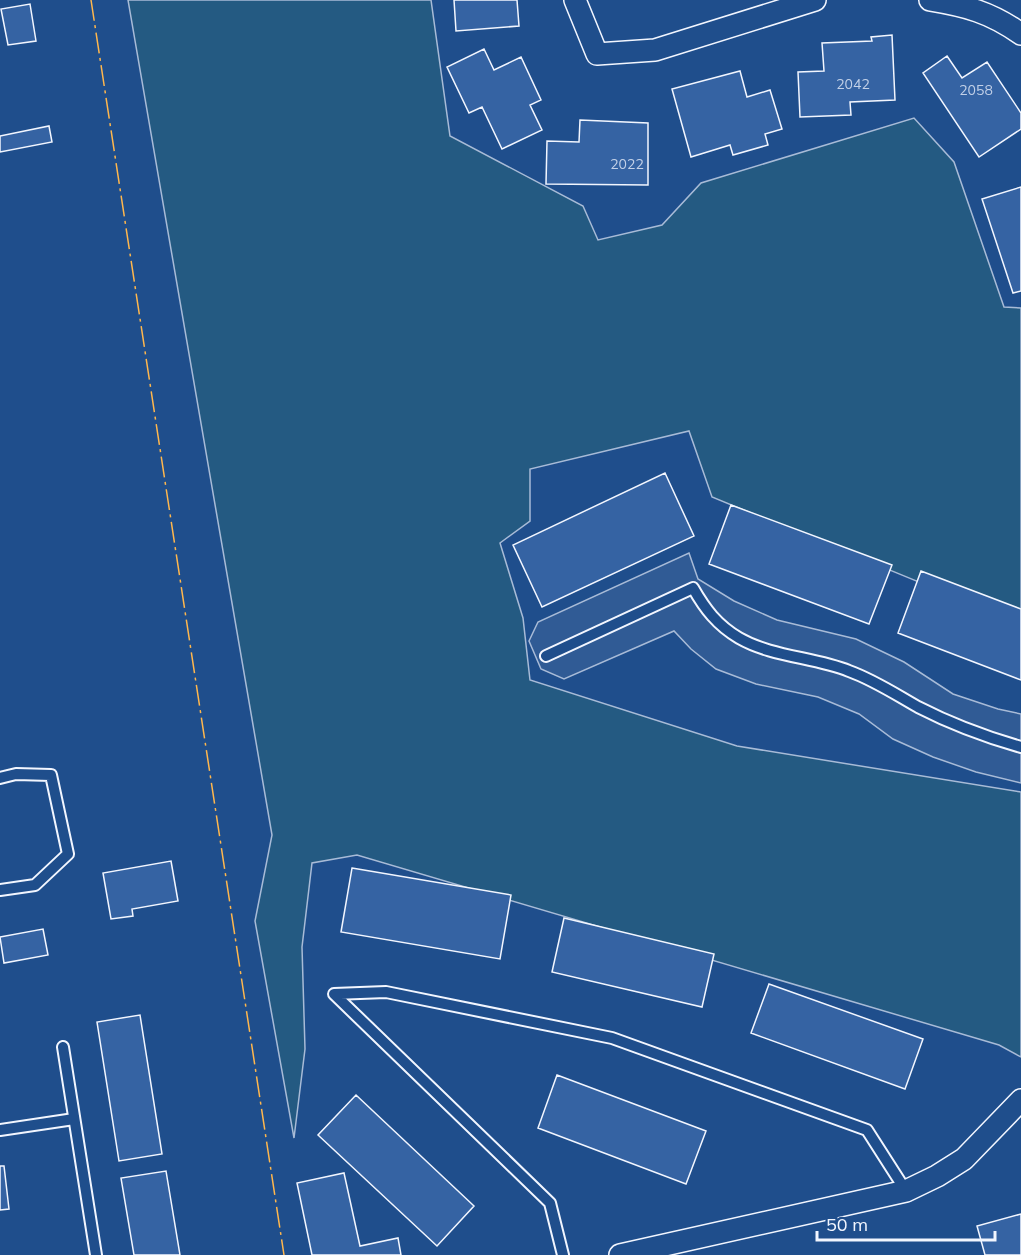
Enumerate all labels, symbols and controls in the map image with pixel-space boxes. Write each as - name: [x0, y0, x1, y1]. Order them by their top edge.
- house number: 2042: [836, 75, 870, 93]
- house number: 2058: [959, 81, 993, 99]
- house number: 2022: [610, 155, 644, 173]
- scale bar: [817, 1204, 996, 1242]
- text: 50 m: [826, 1213, 868, 1236]

